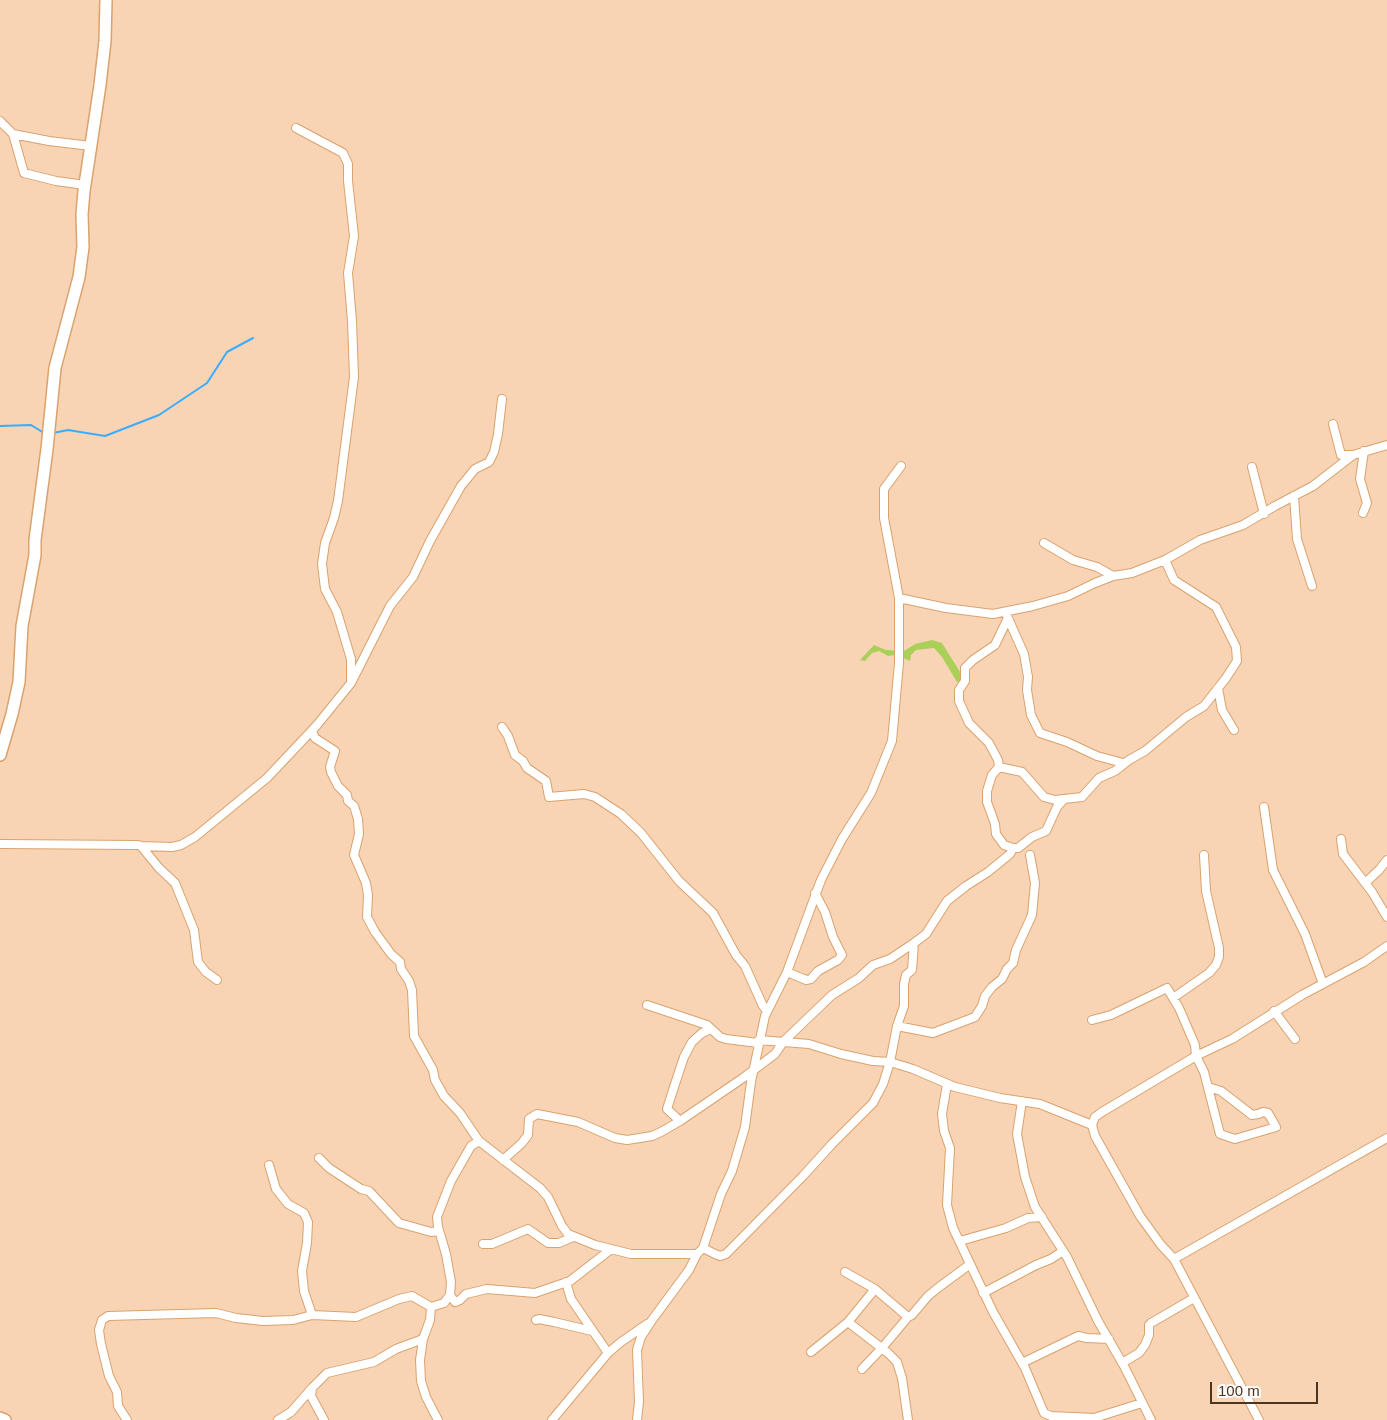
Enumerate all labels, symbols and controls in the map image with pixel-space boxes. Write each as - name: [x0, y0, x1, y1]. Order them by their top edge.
- scale bar: [1212, 1372, 1320, 1404]
- text: 100 m: [1218, 1382, 1260, 1399]

